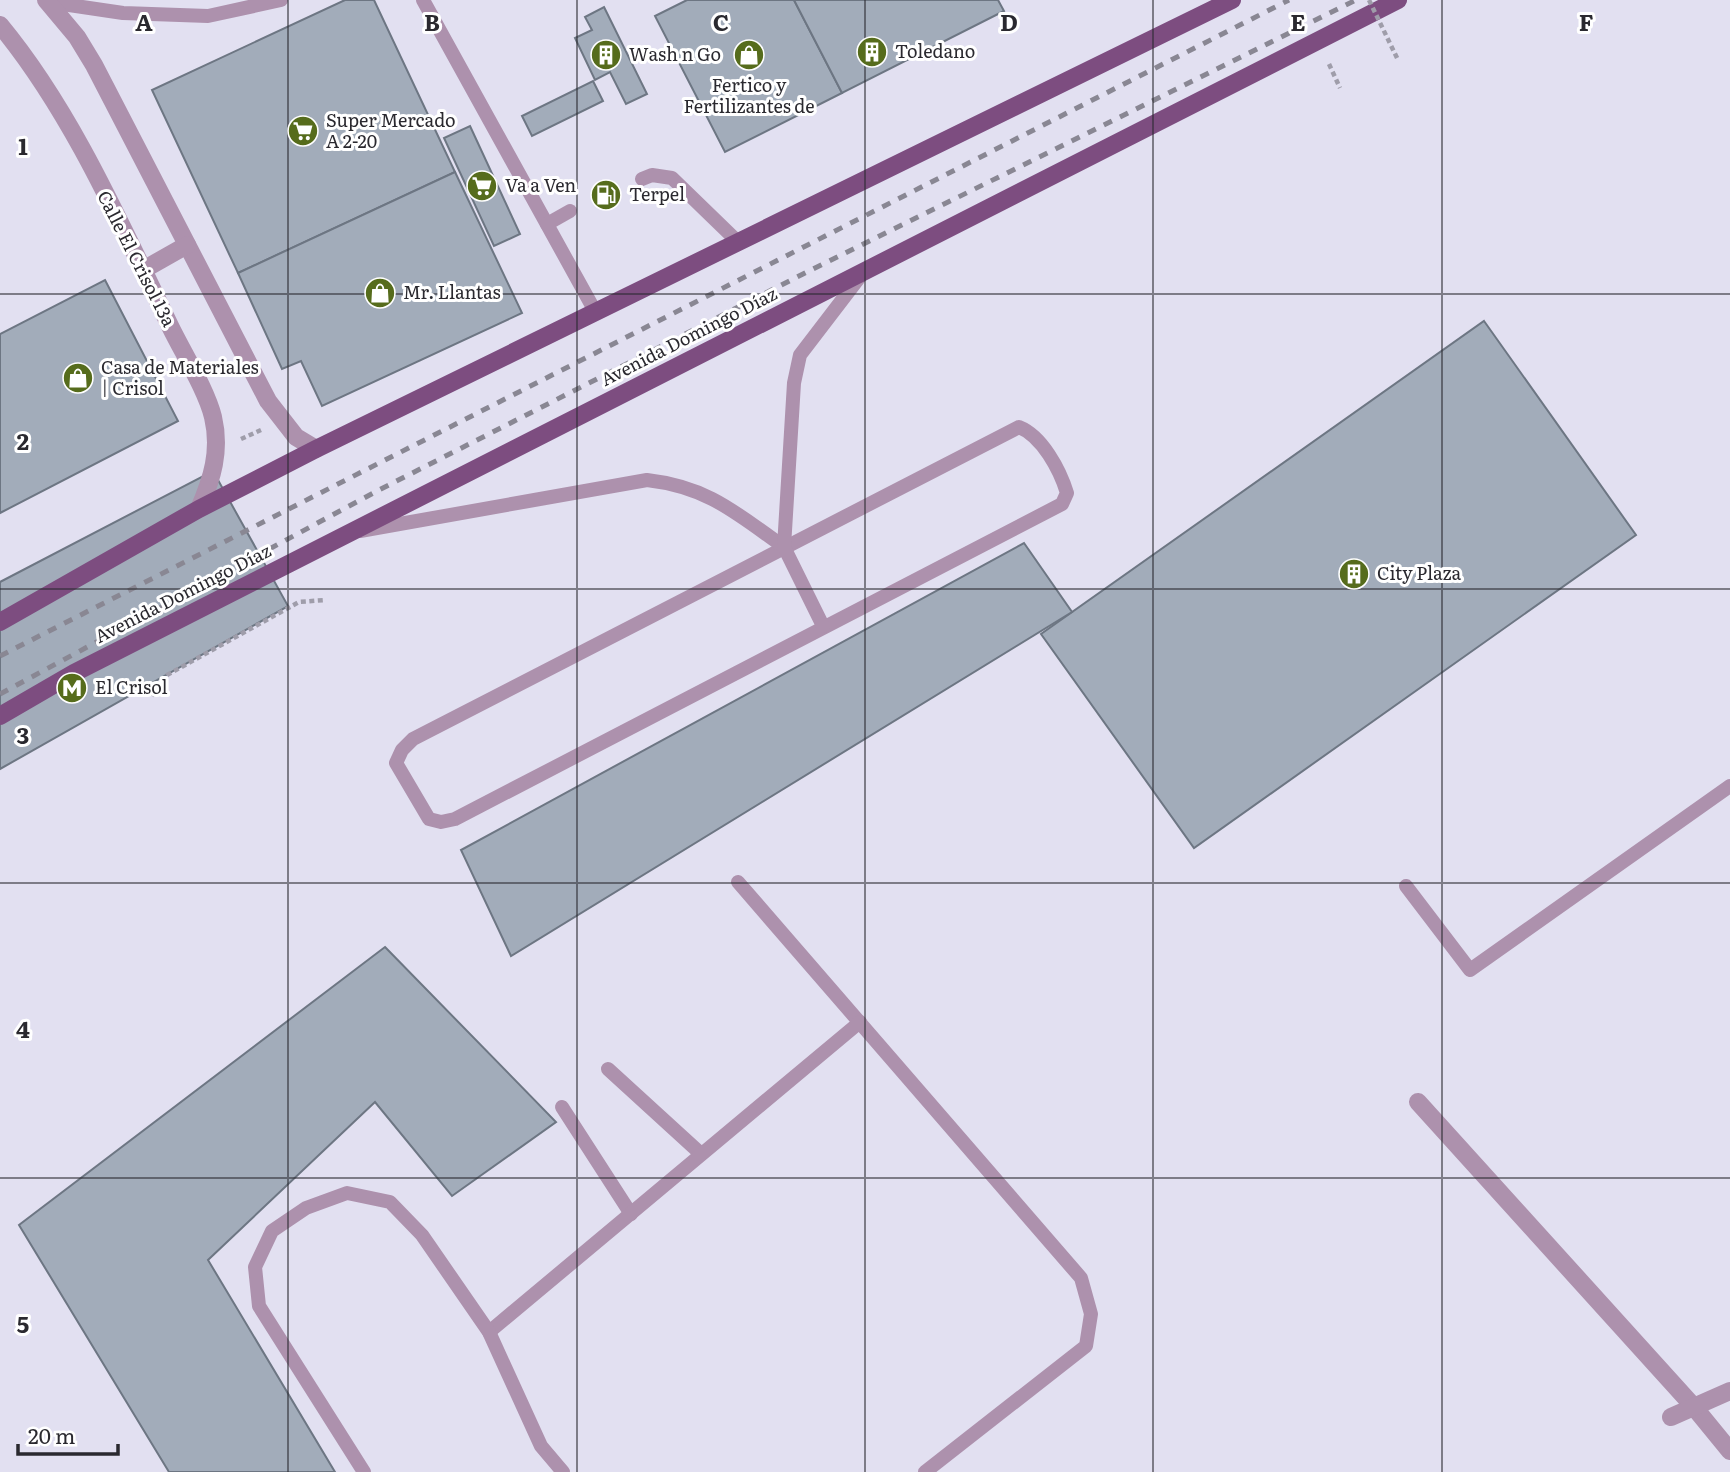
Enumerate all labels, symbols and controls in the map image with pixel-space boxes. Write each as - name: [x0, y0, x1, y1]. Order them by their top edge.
- text: A: [135, 4, 153, 38]
- text: B: [424, 4, 440, 38]
- text: C: [713, 4, 729, 38]
- text: D: [1000, 4, 1018, 38]
- text: E: [1290, 4, 1306, 38]
- text: F: [1579, 4, 1594, 38]
- building icon: Toledano: [855, 35, 889, 69]
- place label: Toledano: [895, 37, 975, 64]
- building icon: Wash n Go: [589, 38, 623, 72]
- shop icon: Fertico y Fertilizantes de: [732, 38, 766, 72]
- place label: Wash n Go: [629, 40, 721, 67]
- place label: Fertico y Fertilizantes de: [683, 71, 815, 119]
- place label: Super Mercado A 2-20: [326, 106, 456, 154]
- supermarket icon: Super Mercado A 2-20: [286, 114, 320, 148]
- text: 1: [18, 128, 28, 162]
- supermarket icon: Va a Ven: [465, 169, 499, 203]
- place label: Va a Ven: [505, 171, 576, 198]
- fuel station icon: Terpel: [589, 178, 623, 212]
- place label: Terpel: [629, 180, 685, 207]
- street label: Calle El Crisol 13a: [91, 185, 184, 331]
- shop icon: Mr. Llantas: [363, 276, 397, 310]
- place label: Mr. Llantas: [403, 278, 501, 305]
- street label: Avenida Domingo Díaz: [595, 279, 781, 392]
- place label: Casa de Materiales | Crisol: [101, 353, 259, 401]
- shop icon: Casa de Materiales | Crisol: [61, 361, 95, 395]
- text: 2: [17, 423, 29, 457]
- street label: Avenida Domingo Díaz: [89, 536, 275, 649]
- building icon: City Plaza: [1337, 557, 1371, 591]
- place label: City Plaza: [1377, 559, 1462, 586]
- metro station icon: El Crisol: [55, 671, 89, 705]
- place label: El Crisol: [95, 673, 168, 700]
- text: 3: [17, 717, 29, 751]
- text: 4: [16, 1011, 30, 1045]
- text: 5: [17, 1306, 29, 1340]
- scale bar: [18, 1412, 117, 1456]
- text: 20 m: [28, 1419, 75, 1450]

